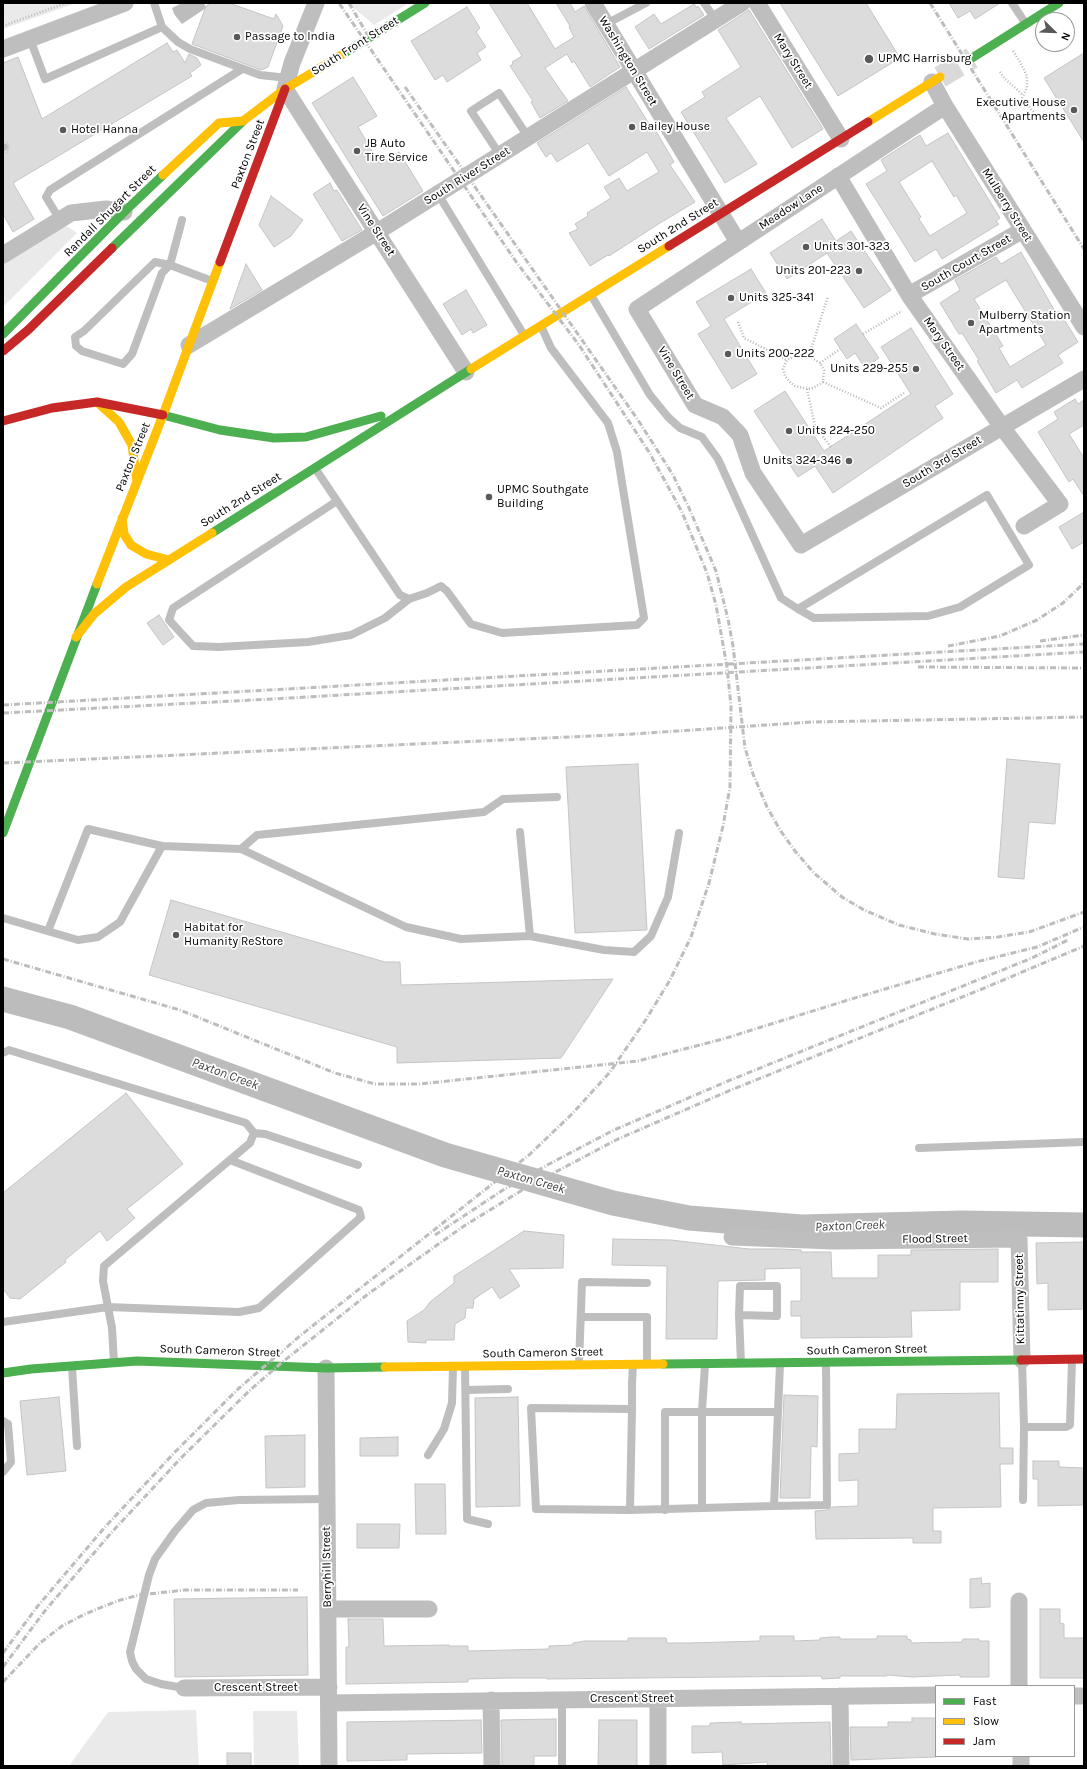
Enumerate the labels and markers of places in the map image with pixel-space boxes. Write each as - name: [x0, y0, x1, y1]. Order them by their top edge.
- place label: Passage to India: [245, 30, 335, 44]
- marker: Passage to India: [232, 32, 242, 42]
- place label: UPMC Harrisburg: [878, 52, 971, 66]
- marker: UPMC Harrisburg: [863, 53, 875, 65]
- place label: Executive House Apartments: [976, 96, 1066, 124]
- marker: Executive House Apartments: [1069, 105, 1079, 115]
- place label: Bailey House: [640, 120, 710, 134]
- marker: Bailey House: [627, 122, 637, 132]
- place label: Hotel Hanna: [71, 123, 138, 137]
- marker: Hotel Hanna: [58, 125, 68, 135]
- place label: JB Auto Tire Service: [365, 137, 428, 165]
- marker: JB Auto Tire Service: [352, 146, 362, 156]
- place label: Units 301-323: [814, 240, 890, 254]
- marker: Units 301-323: [801, 242, 811, 252]
- place label: Units 201-223: [775, 264, 851, 278]
- marker: Units 201-223: [854, 266, 864, 276]
- place label: Units 325-341: [739, 291, 814, 305]
- marker: Units 325-341: [726, 293, 736, 303]
- place label: Mulberry Station Apartments: [979, 309, 1070, 337]
- marker: Mulberry Station Apartments: [966, 318, 976, 328]
- place label: Units 200-222: [736, 347, 815, 361]
- marker: Units 200-222: [723, 349, 733, 359]
- place label: Units 229-255: [830, 362, 908, 376]
- marker: Units 229-255: [911, 364, 921, 374]
- place label: Units 224-250: [797, 424, 875, 438]
- marker: Units 224-250: [784, 426, 794, 436]
- place label: Units 324-346: [763, 454, 841, 468]
- marker: Units 324-346: [844, 456, 854, 466]
- place label: UPMC Southgate Building: [497, 483, 589, 511]
- marker: UPMC Southgate Building: [484, 492, 494, 502]
- place label: Habitat for Humanity ReStore: [184, 921, 283, 949]
- marker: Habitat for Humanity ReStore: [171, 930, 181, 940]

